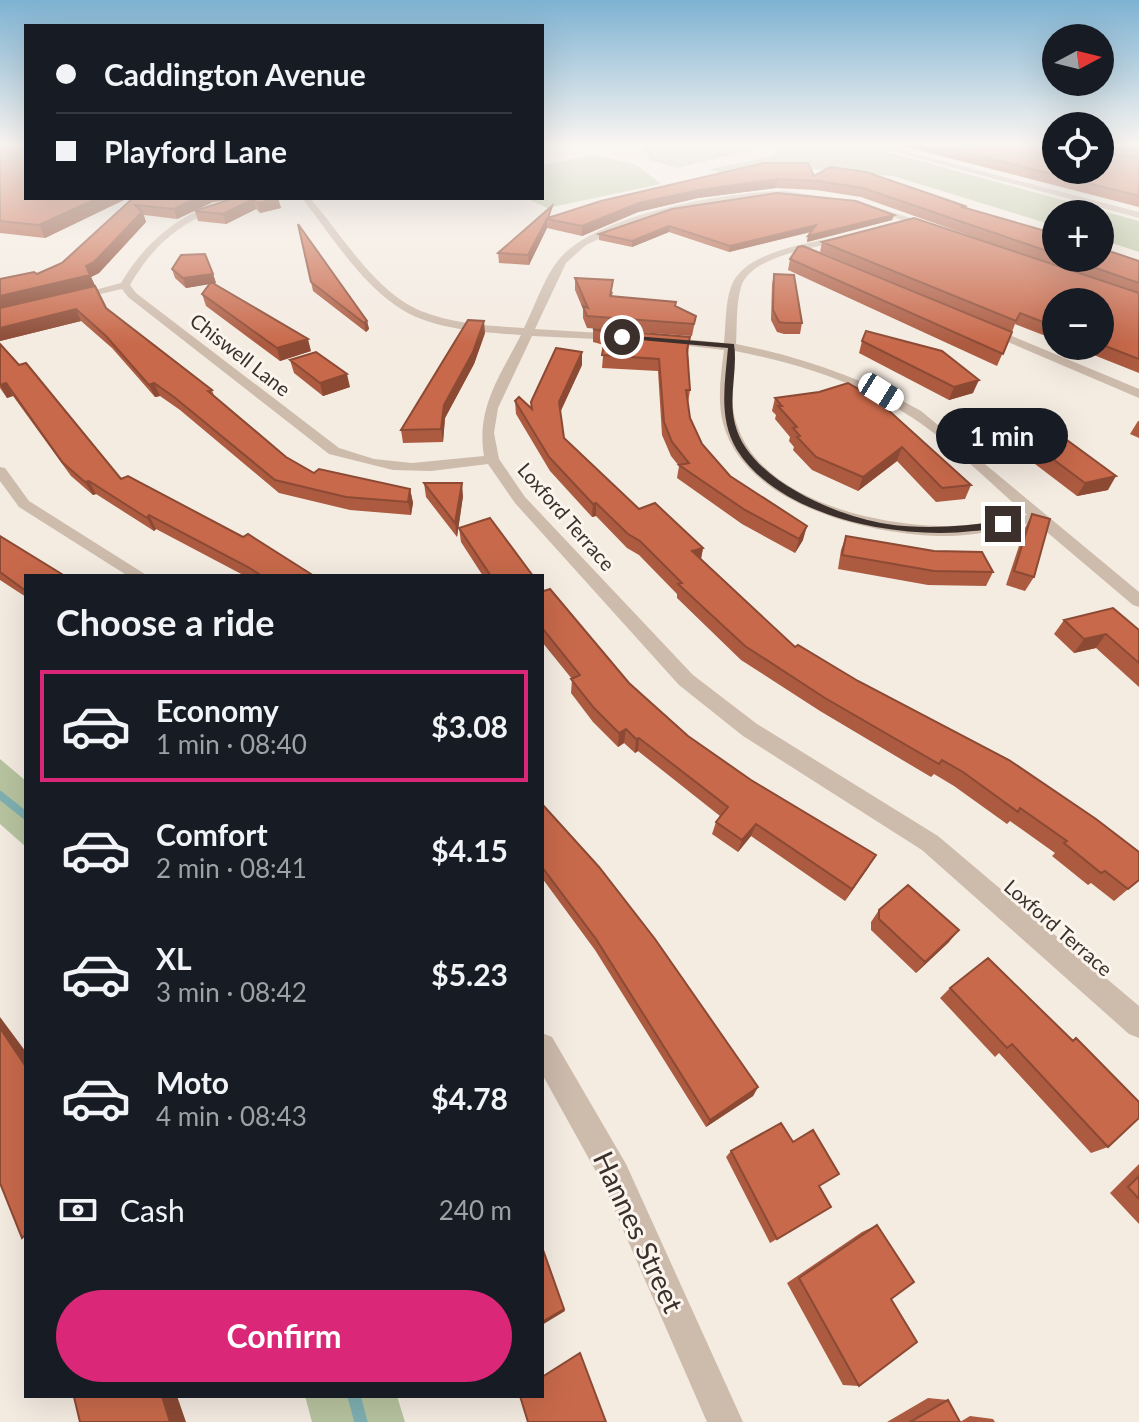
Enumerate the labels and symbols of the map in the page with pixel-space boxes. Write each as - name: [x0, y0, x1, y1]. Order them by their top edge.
- north arrow: [1042, 24, 1114, 96]
- street label: Chiswell Lane: [186, 308, 296, 401]
- route start: [604, 319, 640, 355]
- car: [854, 369, 908, 415]
- callout: 1 min: [937, 408, 1069, 464]
- street label: Loxford Terrace: [513, 457, 620, 575]
- route end: [985, 506, 1021, 542]
- street label: Loxford Terrace: [1000, 874, 1118, 981]
- street label: Hannes Street: [587, 1146, 691, 1318]

